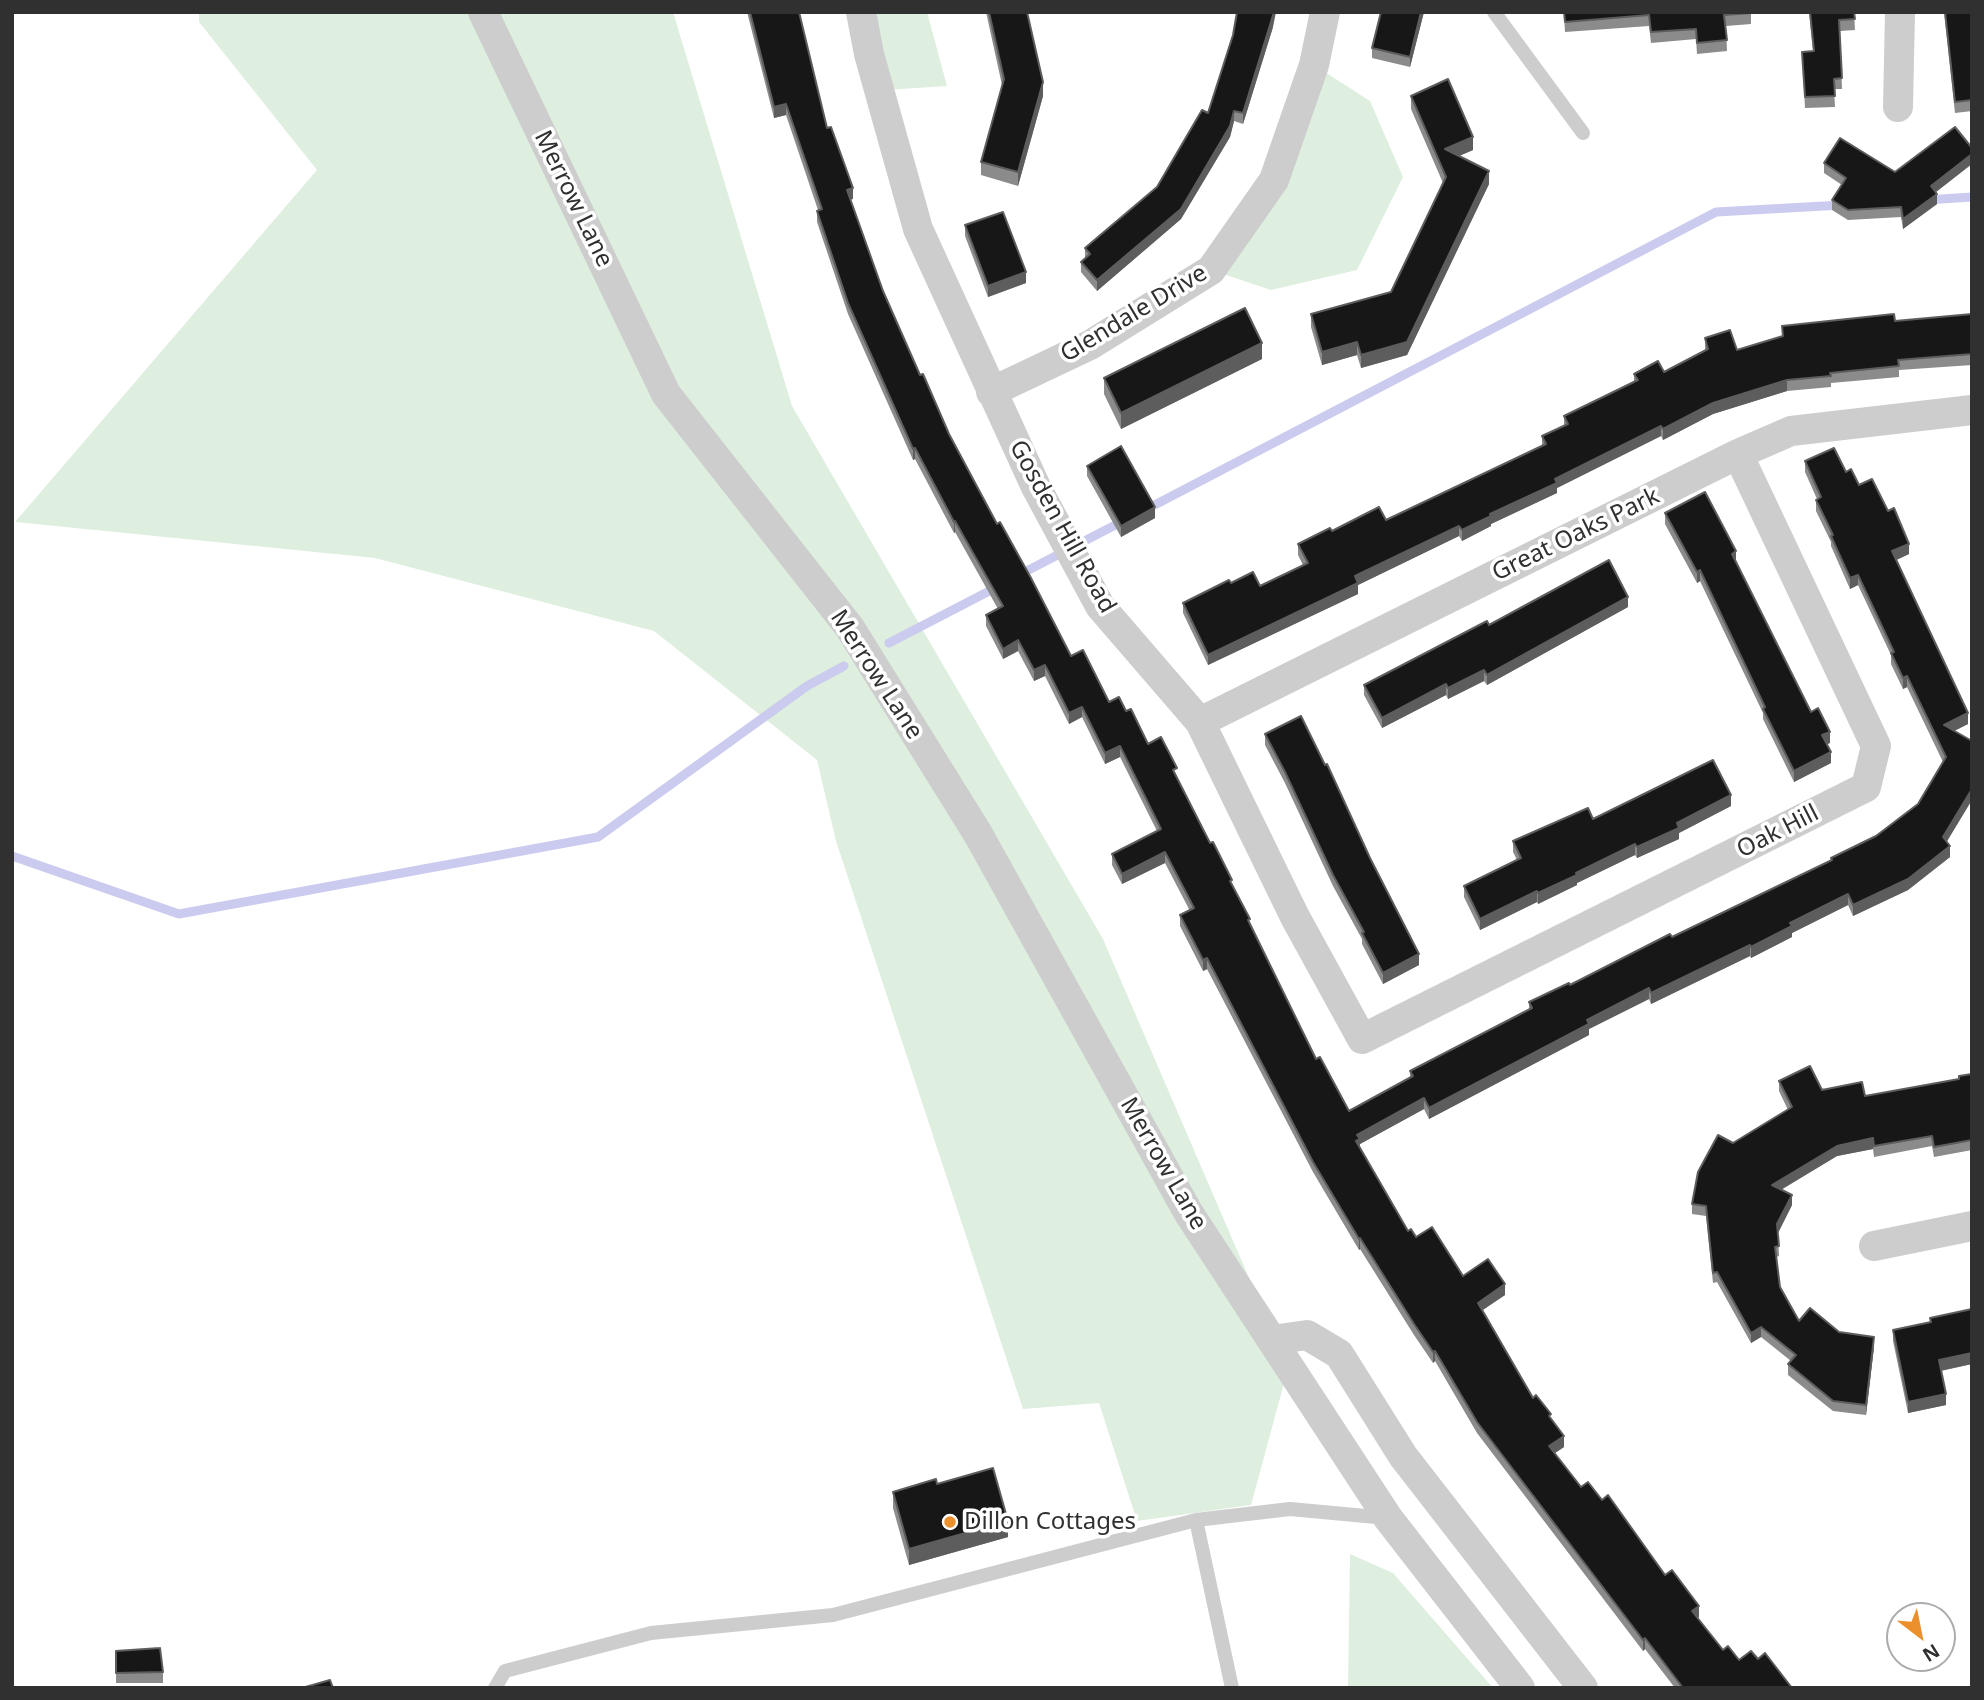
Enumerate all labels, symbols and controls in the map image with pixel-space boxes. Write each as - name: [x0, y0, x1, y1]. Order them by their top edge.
- street label: Merrow Lane: [528, 126, 618, 272]
- street label: Glendale Drive: [1056, 259, 1212, 369]
- street label: Gosden Hill Road: [1003, 436, 1121, 618]
- street label: Great Oaks Park: [1488, 482, 1664, 588]
- street label: Merrow Lane: [824, 605, 928, 745]
- street label: Oak Hill: [1732, 799, 1824, 865]
- street label: Merrow Lane: [1113, 1093, 1213, 1235]
- place label: Dillon Cottages: [964, 1508, 1136, 1536]
- marker: Dillon Cottages: [942, 1514, 958, 1530]
- north arrow: [1886, 1602, 1956, 1672]
- text: N: [1918, 1638, 1945, 1668]

